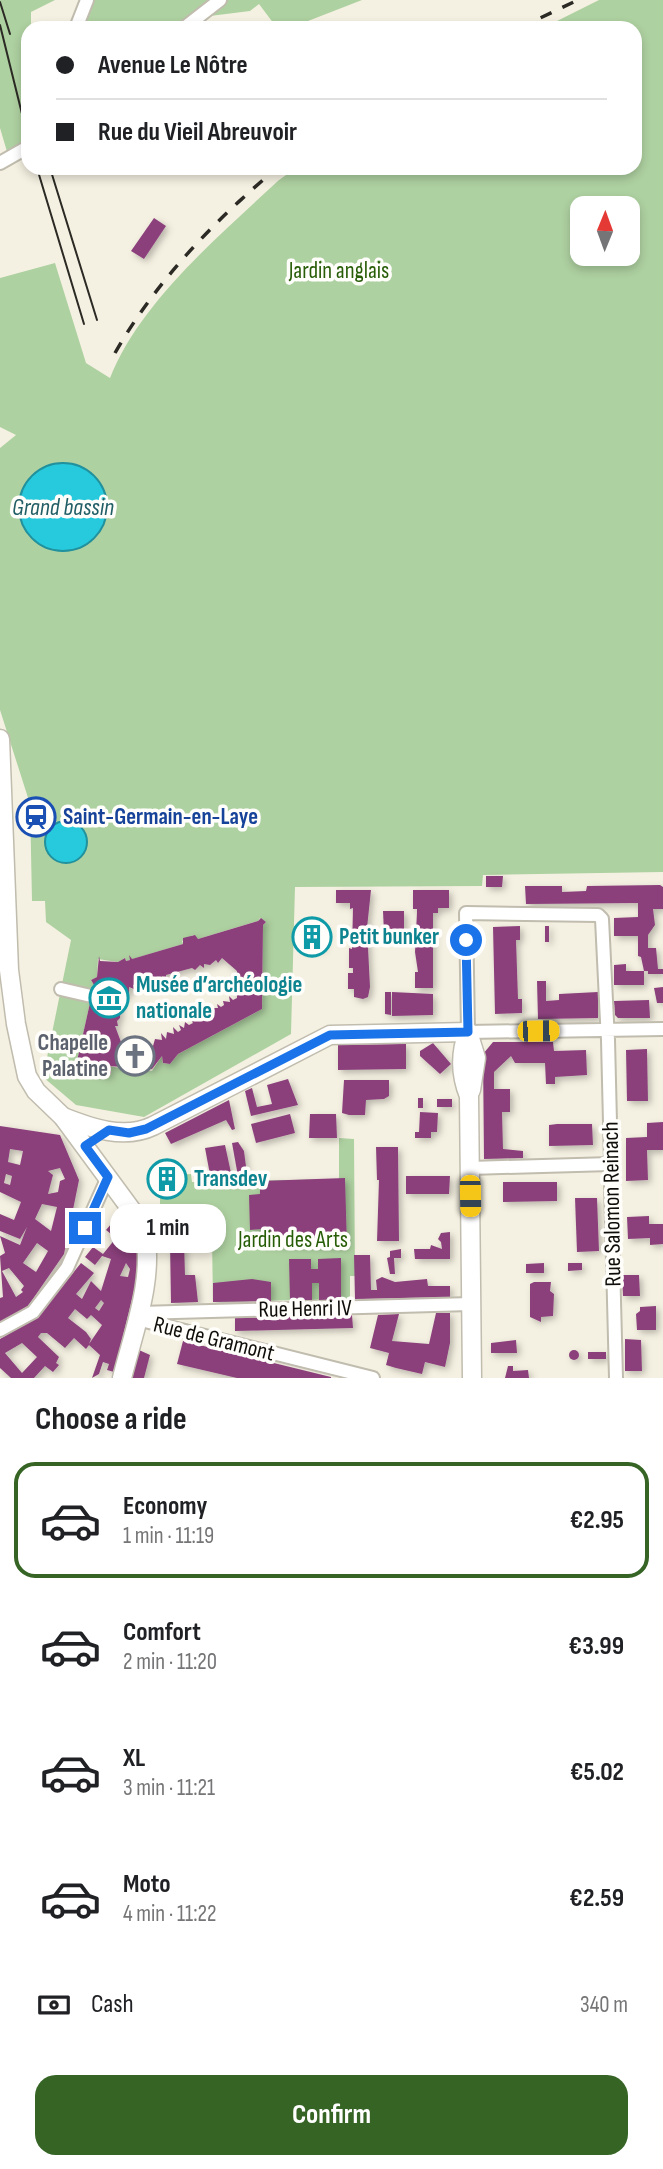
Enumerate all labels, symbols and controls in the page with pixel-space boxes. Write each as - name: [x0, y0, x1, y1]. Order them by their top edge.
- text: Avenue Le Nôtre: [98, 50, 248, 81]
- text: Rue du Vieil Abreuvoir: [98, 117, 297, 148]
- north arrow: [570, 196, 640, 266]
- map controls: [570, 196, 640, 266]
- park label: Jardin anglais: [288, 257, 389, 285]
- water label: Grand bassin: [12, 493, 114, 522]
- station icon: Saint-Germain-en-Laye: [15, 796, 57, 838]
- place label: Saint-Germain-en-Laye: [63, 803, 258, 831]
- building icon: Petit bunker: [291, 916, 333, 958]
- place label: Petit bunker: [339, 923, 439, 951]
- route start: [450, 924, 482, 956]
- place label: Musée d’archéologie nationale: [136, 971, 302, 1025]
- museum icon: Musée d’archéologie nationale: [88, 977, 130, 1019]
- car: [517, 1020, 560, 1042]
- place label: Chapelle Palatine: [38, 1029, 108, 1083]
- church icon: Chapelle Palatine: [114, 1035, 156, 1077]
- street label: Rue Salomon Reinach: [597, 1121, 627, 1287]
- building icon: Transdev: [146, 1158, 188, 1200]
- place label: Transdev: [194, 1165, 268, 1193]
- car: [460, 1175, 481, 1217]
- callout: 1 min: [110, 1204, 225, 1252]
- route end: [69, 1212, 101, 1244]
- text: 1 min: [147, 1214, 189, 1242]
- park label: Jardin des Arts: [237, 1226, 348, 1254]
- street label: Rue Henri IV: [258, 1294, 353, 1324]
- street label: Rue de Gramont: [151, 1310, 277, 1368]
- text: Choose a ride: [35, 1400, 187, 1439]
- icon: car: [39, 1489, 102, 1552]
- text: Economy: [123, 1491, 207, 1522]
- text: €2.95: [570, 1505, 624, 1536]
- text: 1 min · 11:19: [123, 1522, 214, 1550]
- icon: car: [39, 1615, 102, 1678]
- text: Comfort: [123, 1617, 201, 1648]
- text: €3.99: [568, 1631, 624, 1662]
- text: 2 min · 11:20: [123, 1648, 217, 1676]
- icon: car: [39, 1741, 102, 1804]
- text: XL: [123, 1743, 145, 1774]
- text: €5.02: [570, 1757, 624, 1788]
- text: 3 min · 11:21: [123, 1774, 215, 1802]
- icon: car: [39, 1867, 102, 1930]
- text: Moto: [123, 1869, 171, 1900]
- text: €2.59: [569, 1883, 624, 1914]
- text: 4 min · 11:22: [123, 1900, 216, 1928]
- icon: cash: [35, 1986, 73, 2024]
- text: Cash: [91, 1989, 134, 2020]
- text: 340 m: [580, 1991, 628, 2019]
- button: Confirm: [35, 2075, 628, 2155]

